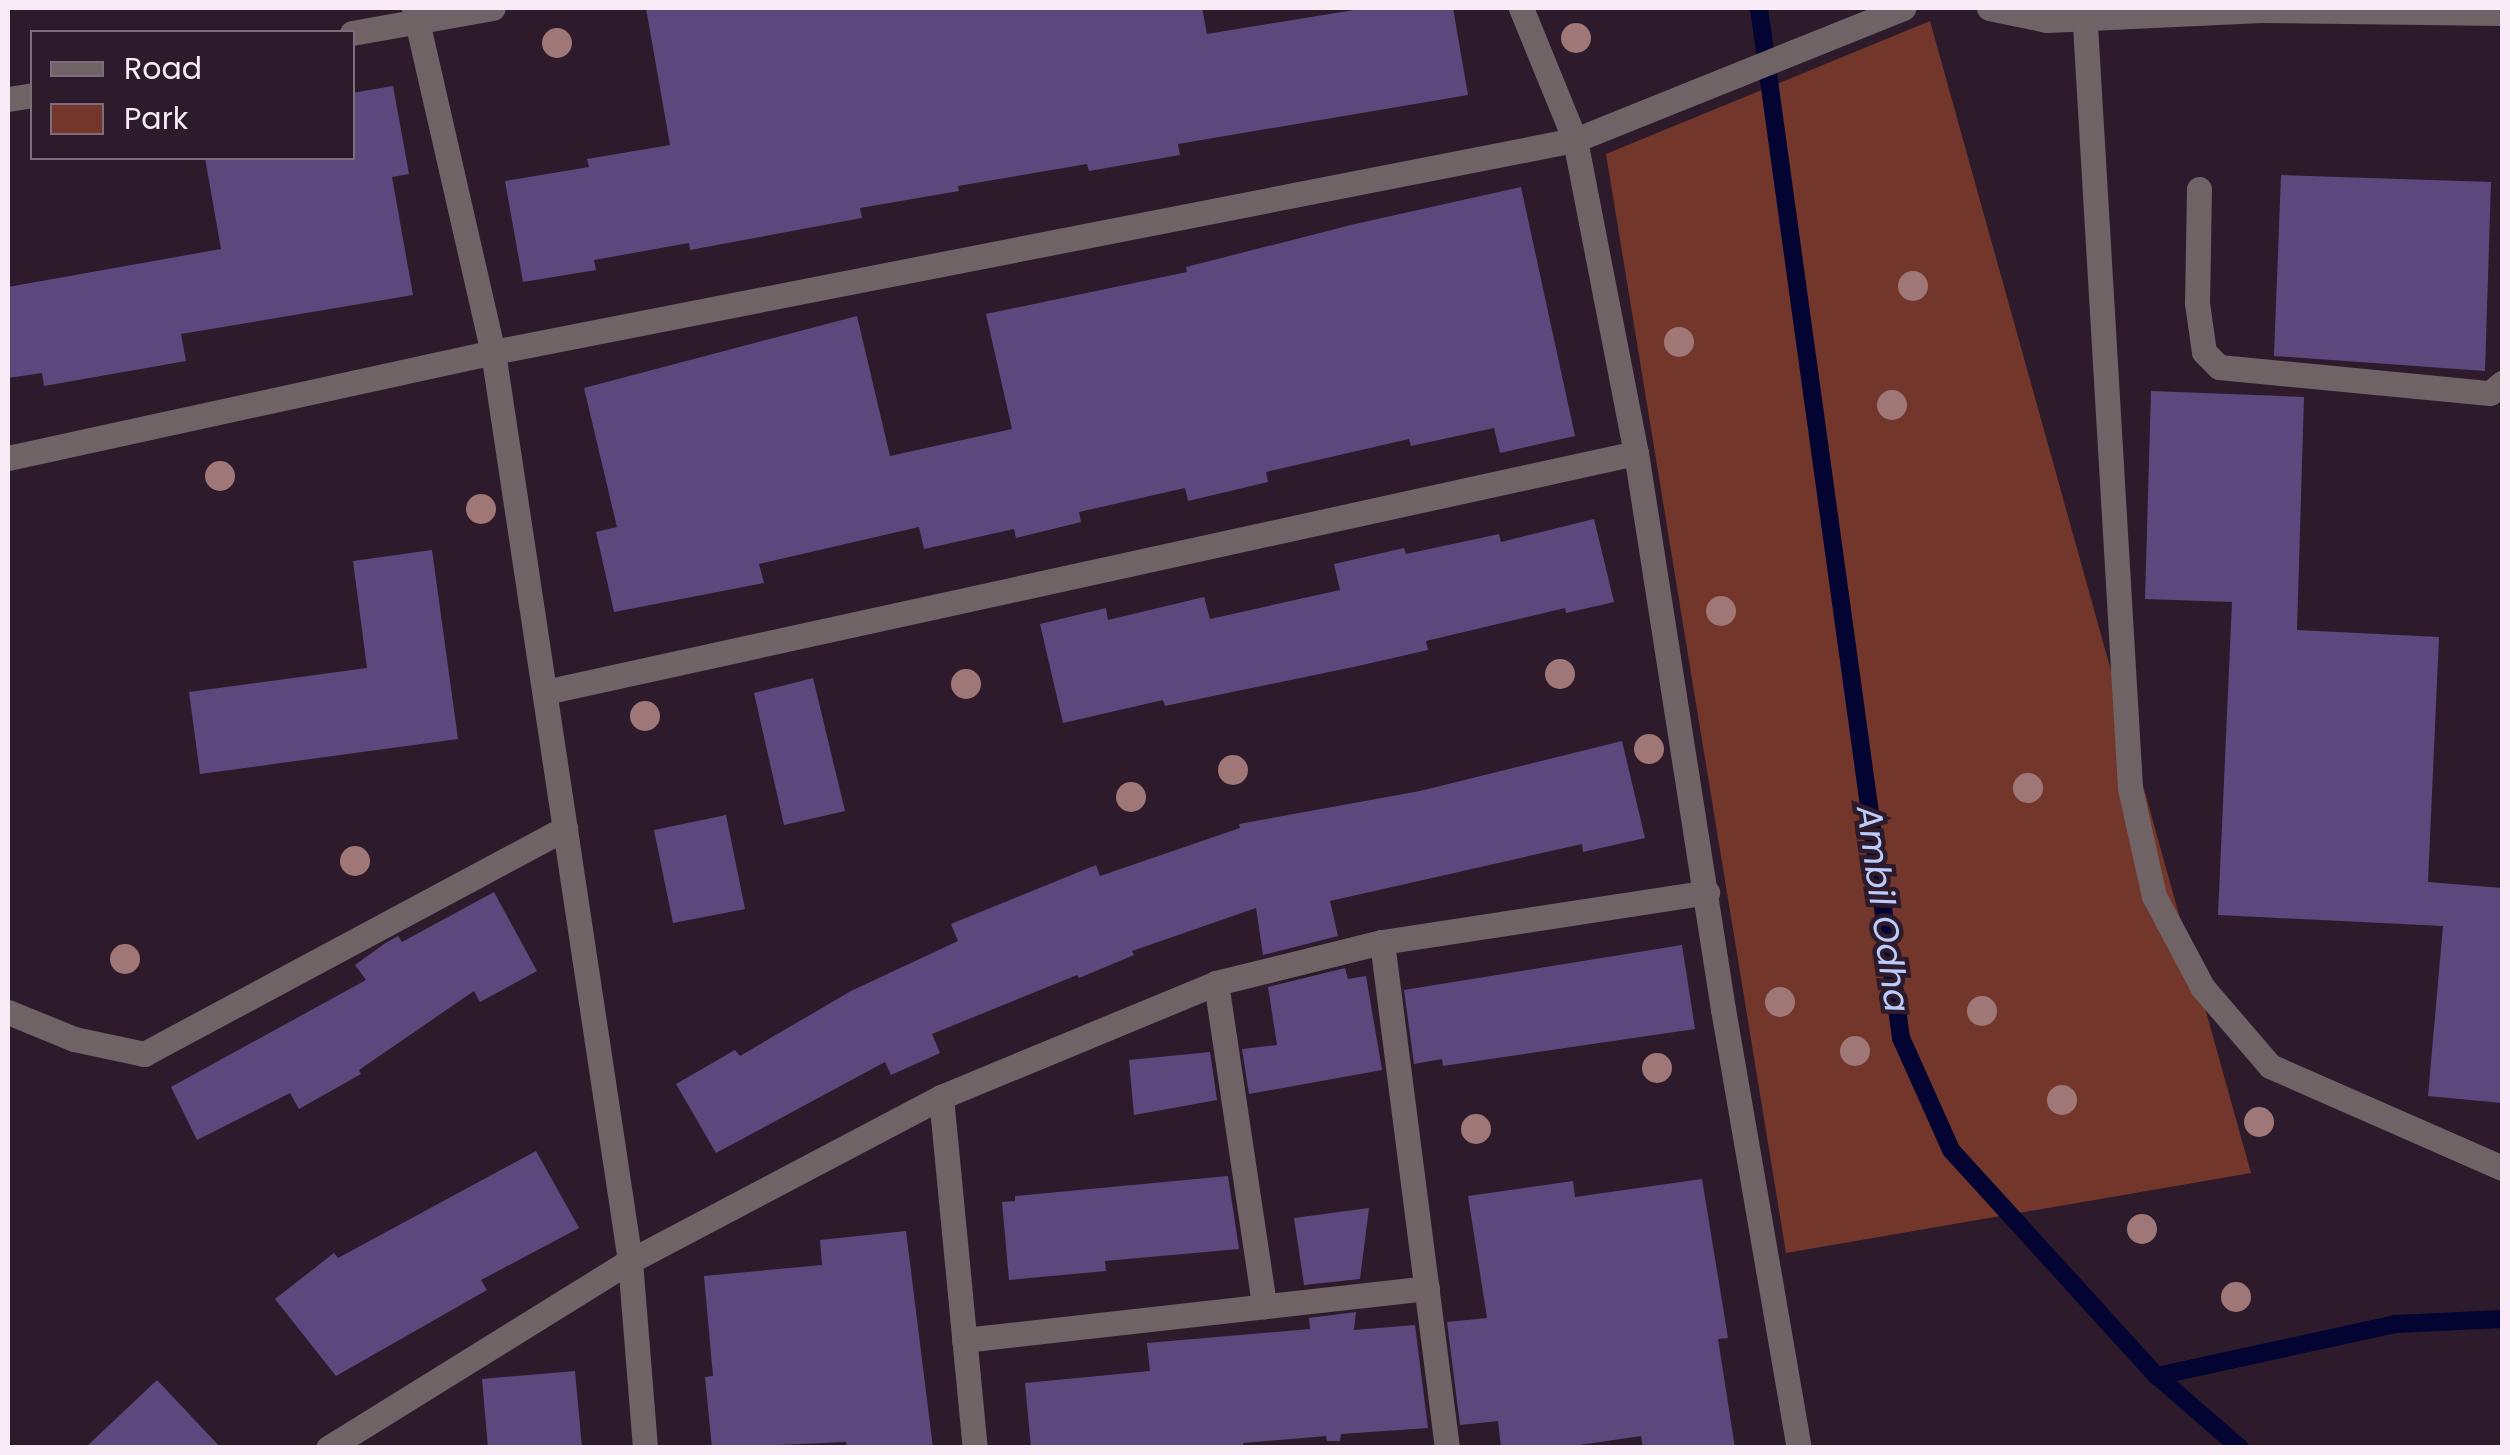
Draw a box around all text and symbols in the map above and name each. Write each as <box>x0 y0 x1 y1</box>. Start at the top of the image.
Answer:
legend <box>30 30 355 160</box>
text: Road <box>124 47 202 90</box>
text: Park <box>124 97 188 140</box>
water label: Ambil Odha <box>1848 803 1918 1015</box>

